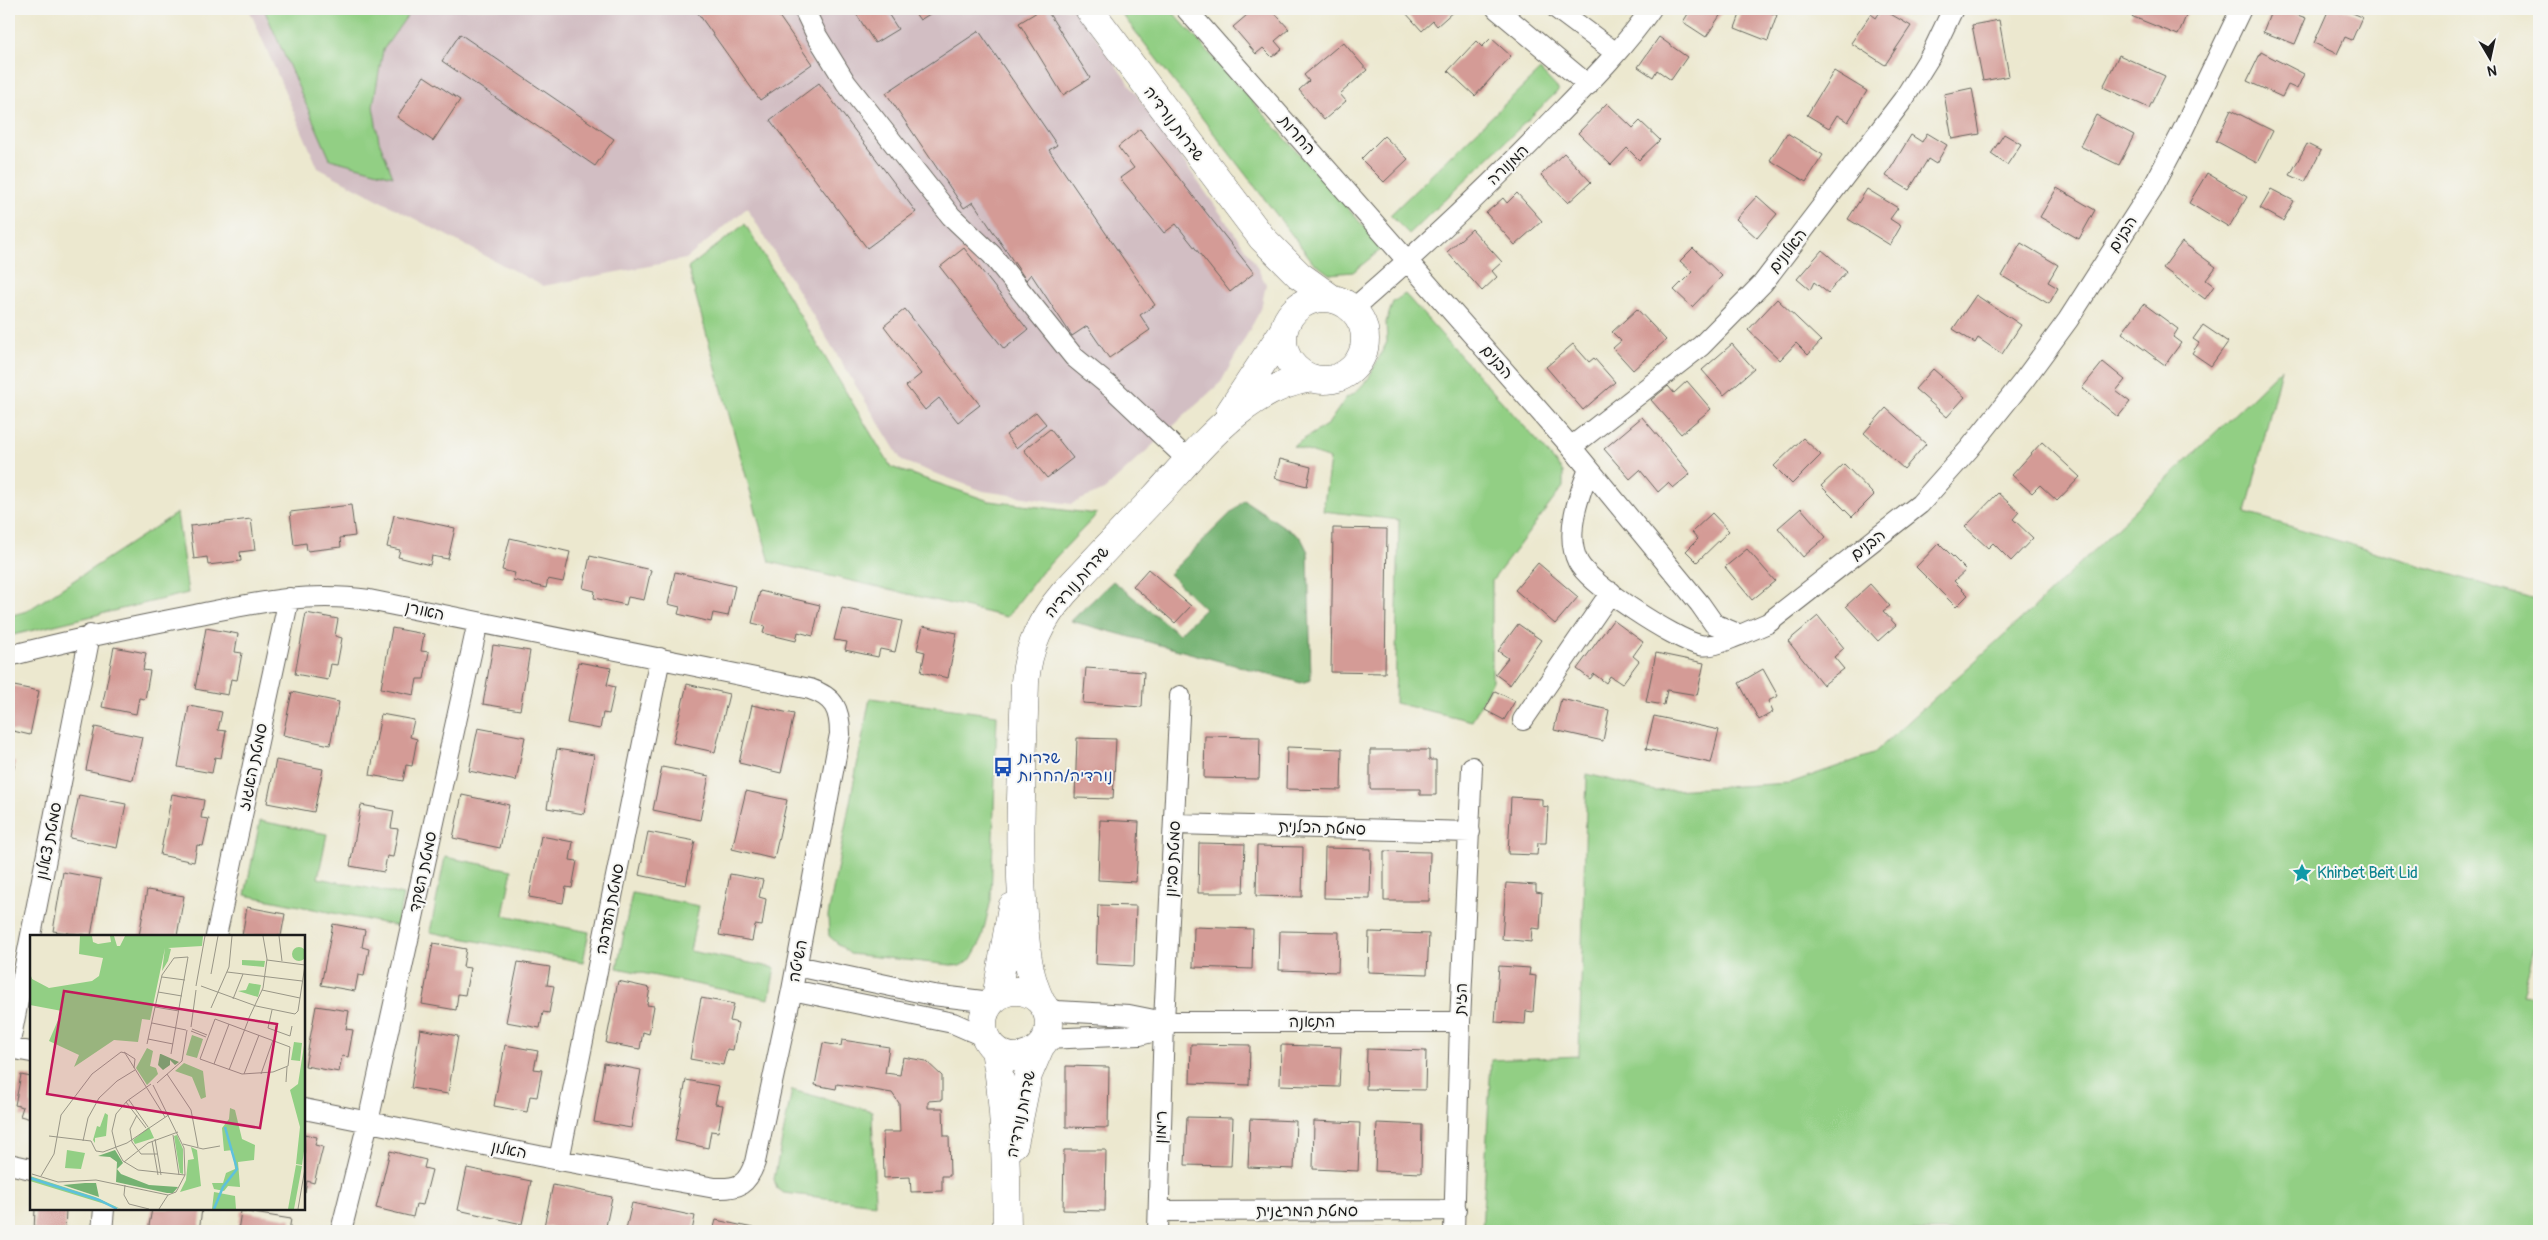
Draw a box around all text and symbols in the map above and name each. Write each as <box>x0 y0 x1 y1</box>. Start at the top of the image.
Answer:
north arrow <box>2466 32 2516 82</box>
text: N <box>2486 61 2498 79</box>
street label: שדרות נורדיה <box>1139 83 1209 166</box>
street label: החרות <box>1274 110 1320 159</box>
street label: המנורה <box>1483 140 1533 190</box>
street label: הבנים <box>2104 212 2142 256</box>
street label: האלונים <box>1764 225 1812 277</box>
street label: הבנים <box>1477 341 1517 383</box>
street label: הבנים <box>1846 525 1890 565</box>
street label: שדרות נורדיה <box>1040 542 1114 622</box>
street label: האורן <box>404 597 446 625</box>
street label: סמטת האגוז <box>234 721 272 813</box>
place label: שדרות נורדיה/החרות <box>1017 748 1113 786</box>
bus stop icon: שדרות נורדיה/החרות <box>992 756 1014 778</box>
street label: סמטת צאלון <box>32 800 66 882</box>
street label: סמטת הכלנית <box>1278 816 1366 840</box>
street label: סמטת סביון <box>1161 820 1185 898</box>
street label: סמטת השקד <box>405 829 441 915</box>
street label: סמטת הערבה <box>591 862 629 956</box>
place icon: Khirbet Beit Lid <box>2291 862 2313 884</box>
place label: Khirbet Beit Lid <box>2317 863 2418 883</box>
inset map <box>30 935 305 1210</box>
street label: השיטה <box>784 938 812 984</box>
street label: הזית <box>1450 982 1472 1017</box>
street label: התאנה <box>1289 1012 1335 1032</box>
street label: שדרות נורדיה <box>1002 1068 1040 1159</box>
street label: רימון <box>1150 1110 1172 1144</box>
street label: האלון <box>490 1137 528 1163</box>
street label: סמטת המרגנית <box>1256 1201 1358 1221</box>

